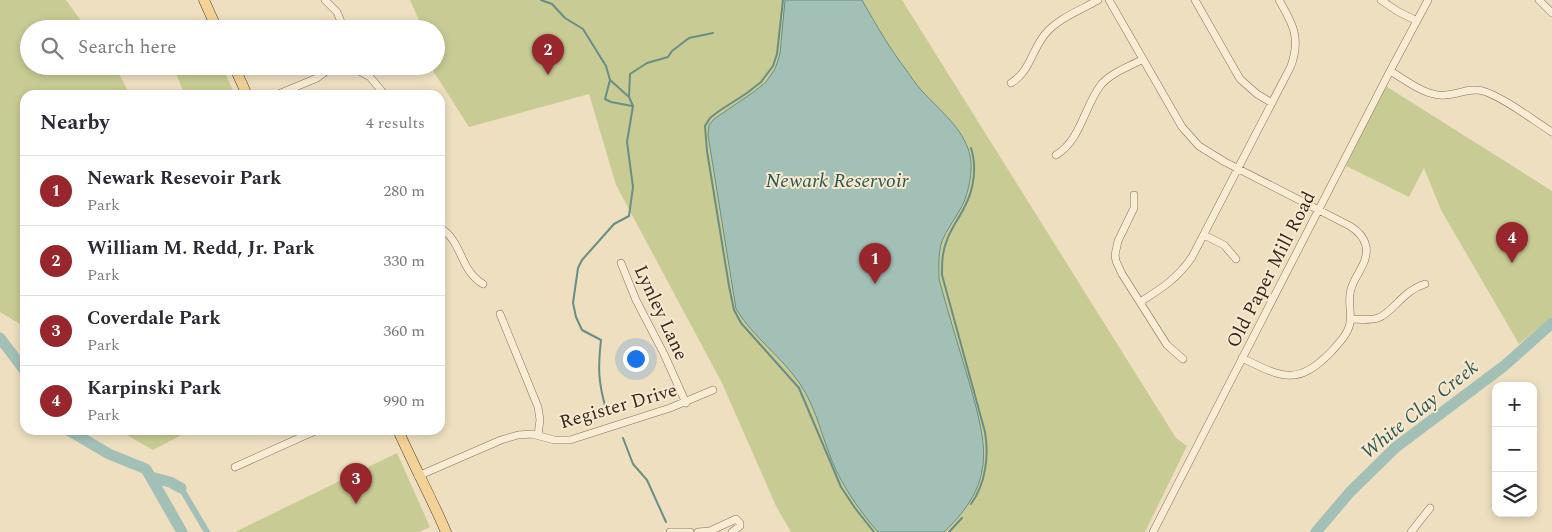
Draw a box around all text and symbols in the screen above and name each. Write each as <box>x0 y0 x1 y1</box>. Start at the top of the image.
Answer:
search box <box>20 20 445 75</box>
text: Search here <box>78 33 177 62</box>
icon: search <box>38 34 66 62</box>
pin: 2 <box>532 34 564 75</box>
text: Nearby <box>40 107 110 139</box>
text: 4 results <box>366 111 425 135</box>
text: Newark Resevoir Park <box>87 164 281 193</box>
water label: Newark Reservoir <box>765 166 910 196</box>
text: 1 <box>52 179 60 203</box>
text: 280 m <box>383 179 425 203</box>
street label: Old Paper Mill Road <box>1219 186 1323 353</box>
text: Park <box>87 193 120 217</box>
pin: 4 <box>1496 222 1528 263</box>
text: William M. Redd, Jr. Park <box>87 234 315 263</box>
pin: 1 <box>859 243 891 284</box>
text: 2 <box>52 249 60 273</box>
text: 330 m <box>383 249 425 273</box>
street label: Lynley Lane <box>626 260 695 365</box>
text: Park <box>87 263 120 287</box>
text: Coverdale Park <box>87 304 221 333</box>
text: 3 <box>52 319 60 343</box>
text: 360 m <box>383 319 425 343</box>
text: Park <box>87 333 120 357</box>
your location <box>623 346 649 372</box>
water label: White Clay Creek <box>1354 352 1485 467</box>
text: Karpinski Park <box>87 374 221 403</box>
street label: Register Drive <box>556 376 680 437</box>
map controls <box>1492 382 1537 517</box>
button: + <box>1492 382 1537 427</box>
text: 4 <box>52 389 60 413</box>
text: 990 m <box>383 389 425 413</box>
text: Park <box>87 403 120 427</box>
button: − <box>1492 427 1537 472</box>
pin: 3 <box>340 463 372 504</box>
button: layers <box>1492 472 1537 517</box>

